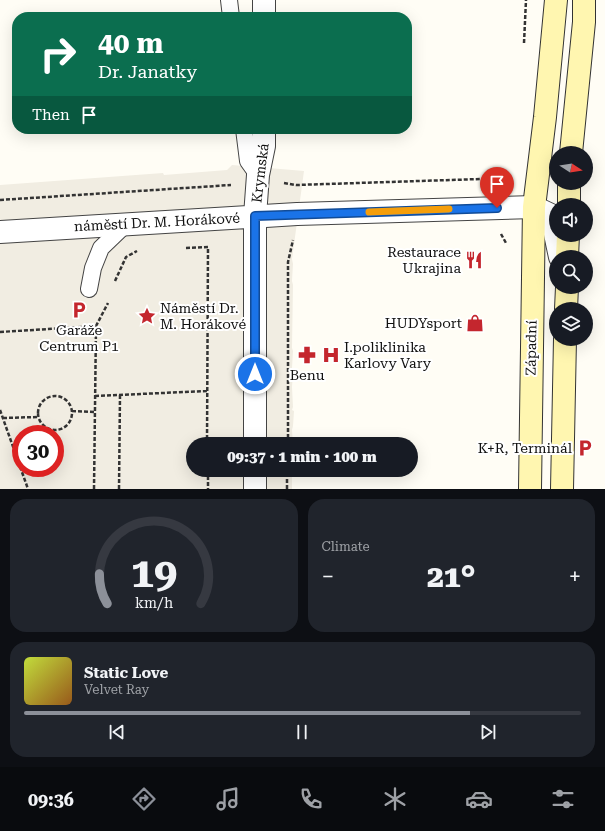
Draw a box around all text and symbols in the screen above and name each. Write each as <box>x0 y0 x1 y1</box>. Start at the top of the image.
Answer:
text: 40 m <box>98 27 163 60</box>
icon: right <box>32 28 84 80</box>
text: Dr. Janatky <box>98 61 197 82</box>
icon: arrive <box>78 104 100 126</box>
text: Then <box>32 106 70 124</box>
street label: Krymská <box>248 142 272 204</box>
north arrow <box>549 146 593 190</box>
map controls <box>549 146 593 346</box>
pin <box>480 167 514 208</box>
icon: arrive <box>486 173 508 195</box>
button: sound <box>549 198 593 242</box>
street label: náměstí Dr. M. Horákové <box>74 210 241 234</box>
place label: Restaurace Ukrajina <box>387 244 461 276</box>
restaurant icon: Restaurace Ukrajina <box>464 250 484 270</box>
button: search <box>549 250 593 294</box>
parking icon: Garáže Centrum P1 <box>69 300 89 320</box>
place label: Náměstí Dr. M. Horákové <box>160 300 246 332</box>
button: layers <box>549 302 593 346</box>
place icon: Náměstí Dr. M. Horákové <box>137 306 157 326</box>
shop icon: HUDYsport <box>465 313 485 333</box>
place label: HUDYsport <box>385 315 462 331</box>
street label: Západní <box>523 320 539 376</box>
place label: Garáže Centrum P1 <box>39 322 119 354</box>
place label: I.poliklinika Karlovy Vary <box>344 339 432 371</box>
pharmacy icon: Benu <box>297 345 317 365</box>
hospital icon: I.poliklinika Karlovy Vary <box>321 345 341 365</box>
position arrow <box>234 353 276 395</box>
place label: Benu <box>290 367 325 383</box>
speed limit sign: 30 <box>12 425 64 477</box>
parking icon: K+R, Terminál <box>575 438 595 458</box>
place label: K+R, Terminál <box>478 440 573 456</box>
text: 09:37 · 1 min · 100 m <box>227 448 377 466</box>
text: Climate <box>322 539 370 554</box>
text: 19 <box>130 547 177 596</box>
text: 21° <box>427 559 476 594</box>
text: − <box>322 564 334 589</box>
text: + <box>569 564 581 589</box>
text: km/h <box>135 594 173 610</box>
text: Static Love <box>84 664 168 682</box>
text: Velvet Ray <box>84 682 149 697</box>
icon: previous <box>106 721 128 743</box>
icon: pause <box>291 721 313 743</box>
icon: next <box>477 721 499 743</box>
icon: directions <box>130 785 158 813</box>
icon: music <box>214 785 242 813</box>
icon: phone <box>297 785 325 813</box>
icon: climate <box>381 785 409 813</box>
icon: car <box>465 785 493 813</box>
icon: filters <box>549 785 577 813</box>
text: 09:36 <box>28 789 74 810</box>

